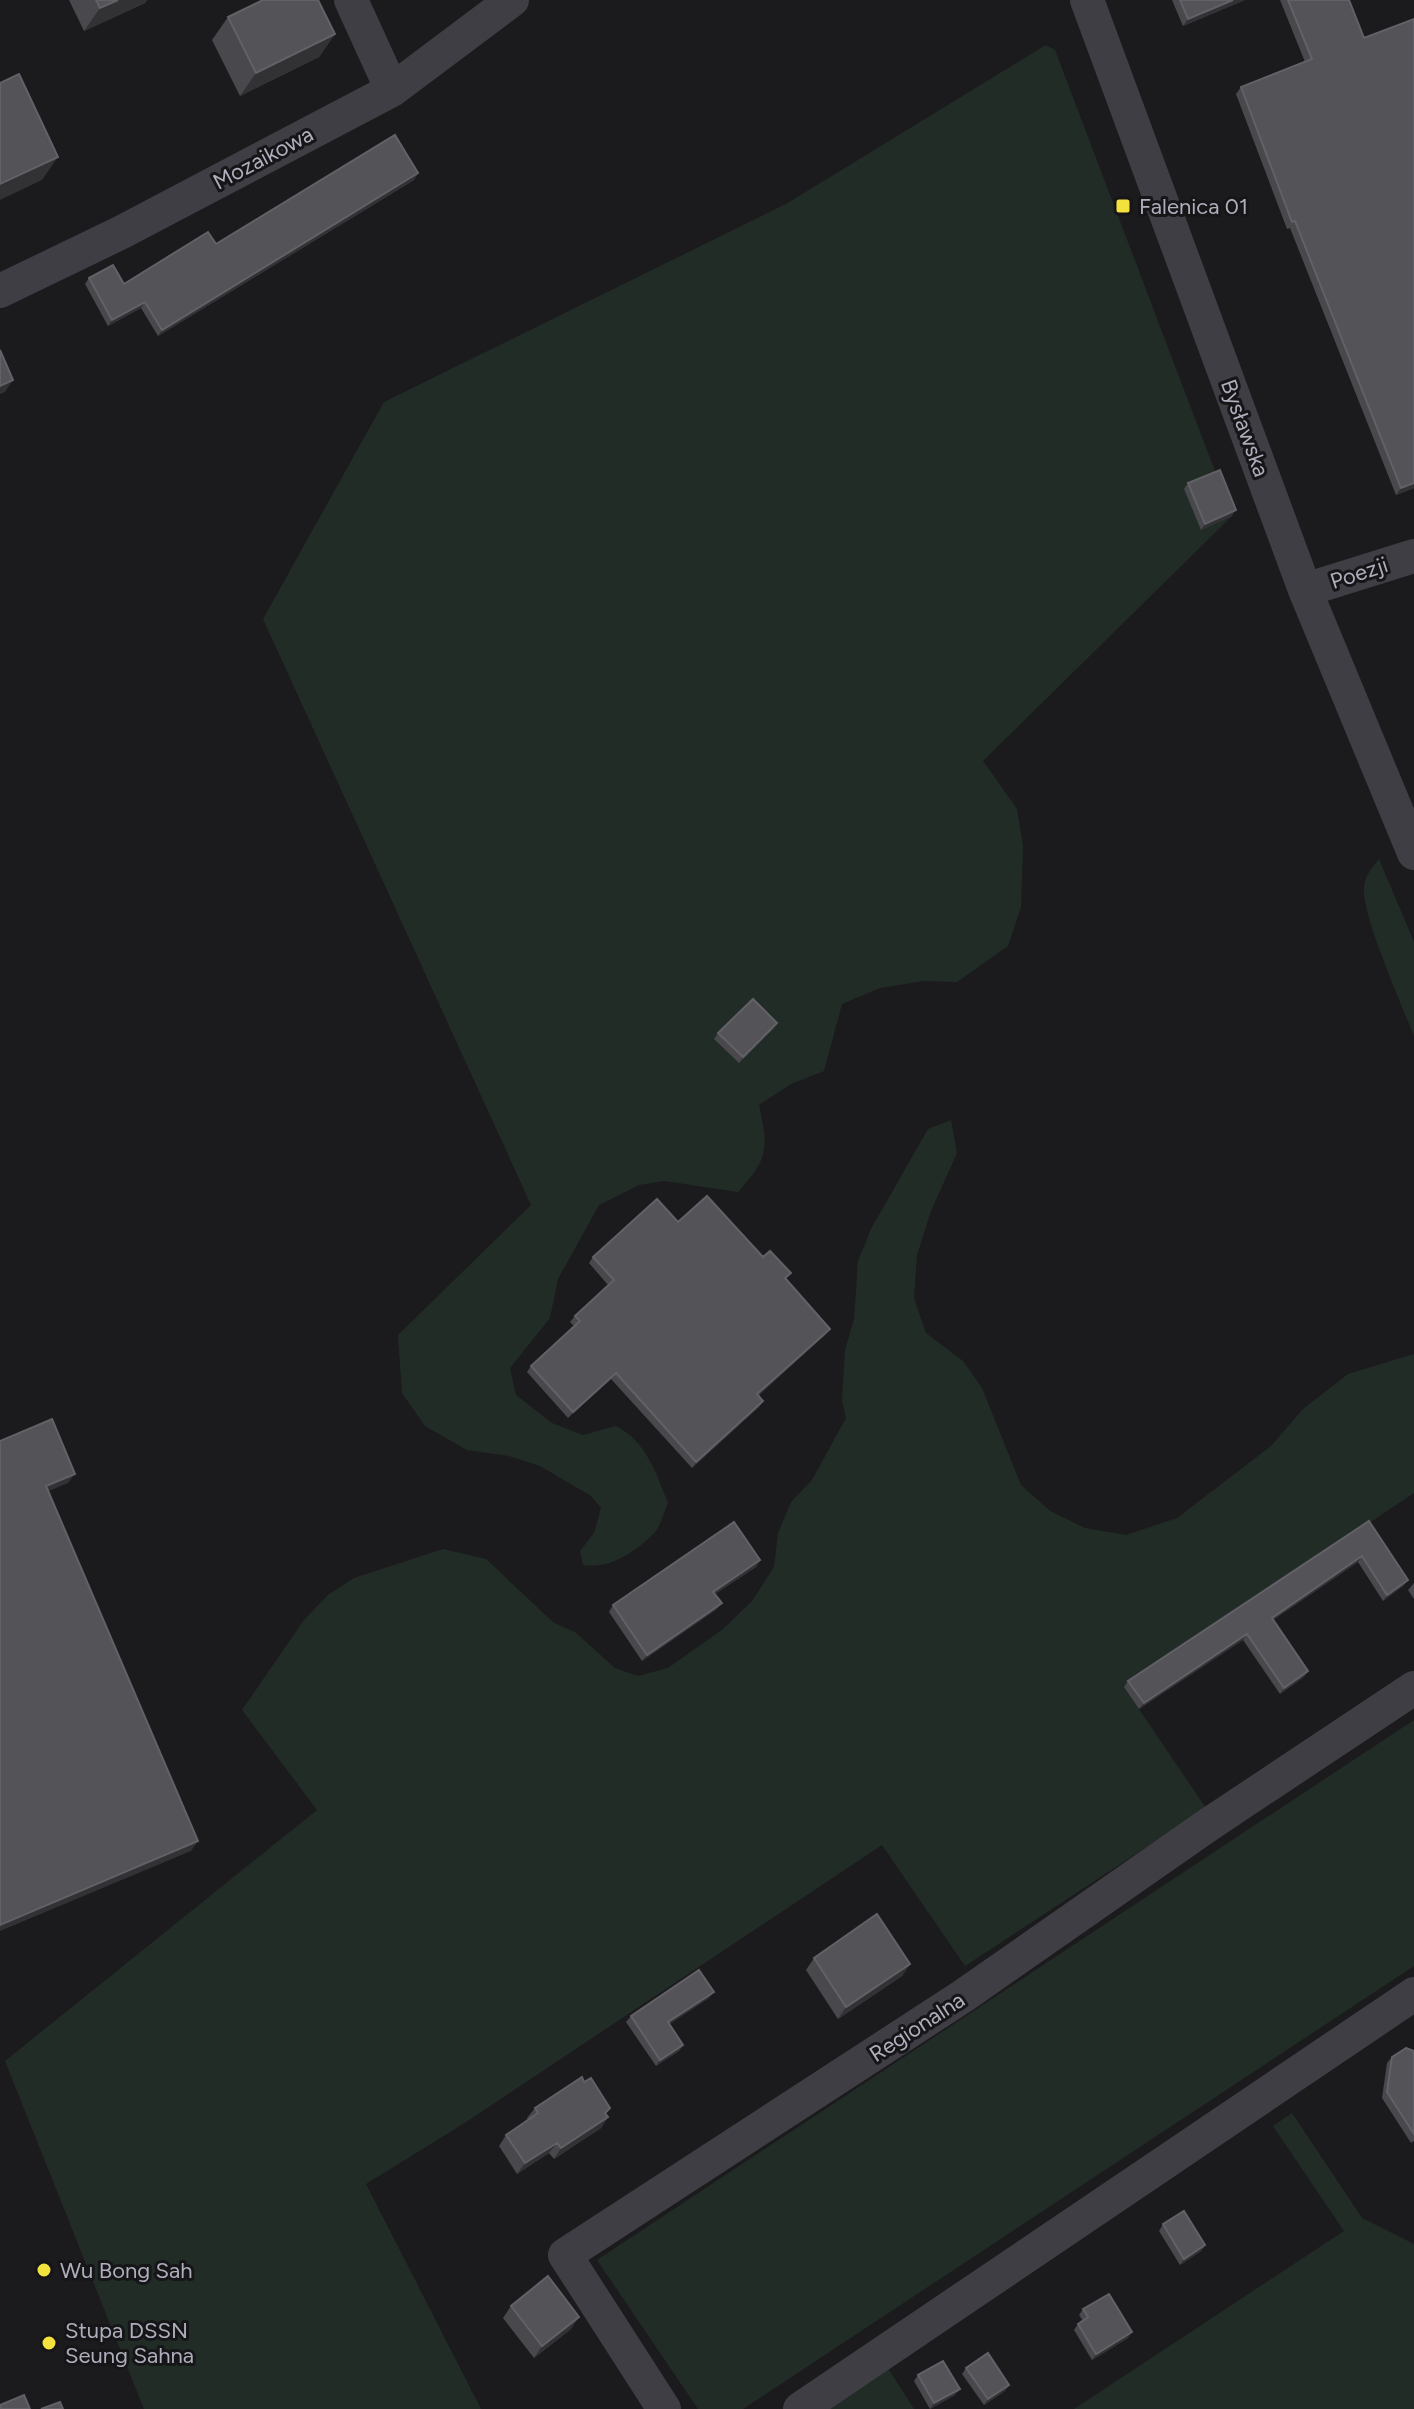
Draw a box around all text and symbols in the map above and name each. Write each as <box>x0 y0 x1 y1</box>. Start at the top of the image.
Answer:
street label: Mozaikowa <box>208 120 318 196</box>
place label: Falenica 01 <box>1139 193 1248 220</box>
marker: Falenica 01 <box>1114 197 1132 215</box>
street label: Bysławska <box>1215 376 1275 480</box>
street label: Poezji <box>1327 551 1391 595</box>
street label: Regionalna <box>864 1986 970 2068</box>
place label: Wu Bong Sah <box>60 2257 193 2284</box>
marker: Wu Bong Sah <box>35 2261 53 2279</box>
place label: Stupa DSSN Seung Sahna <box>65 2317 194 2369</box>
marker: Stupa DSSN Seung Sahna <box>40 2334 58 2352</box>

